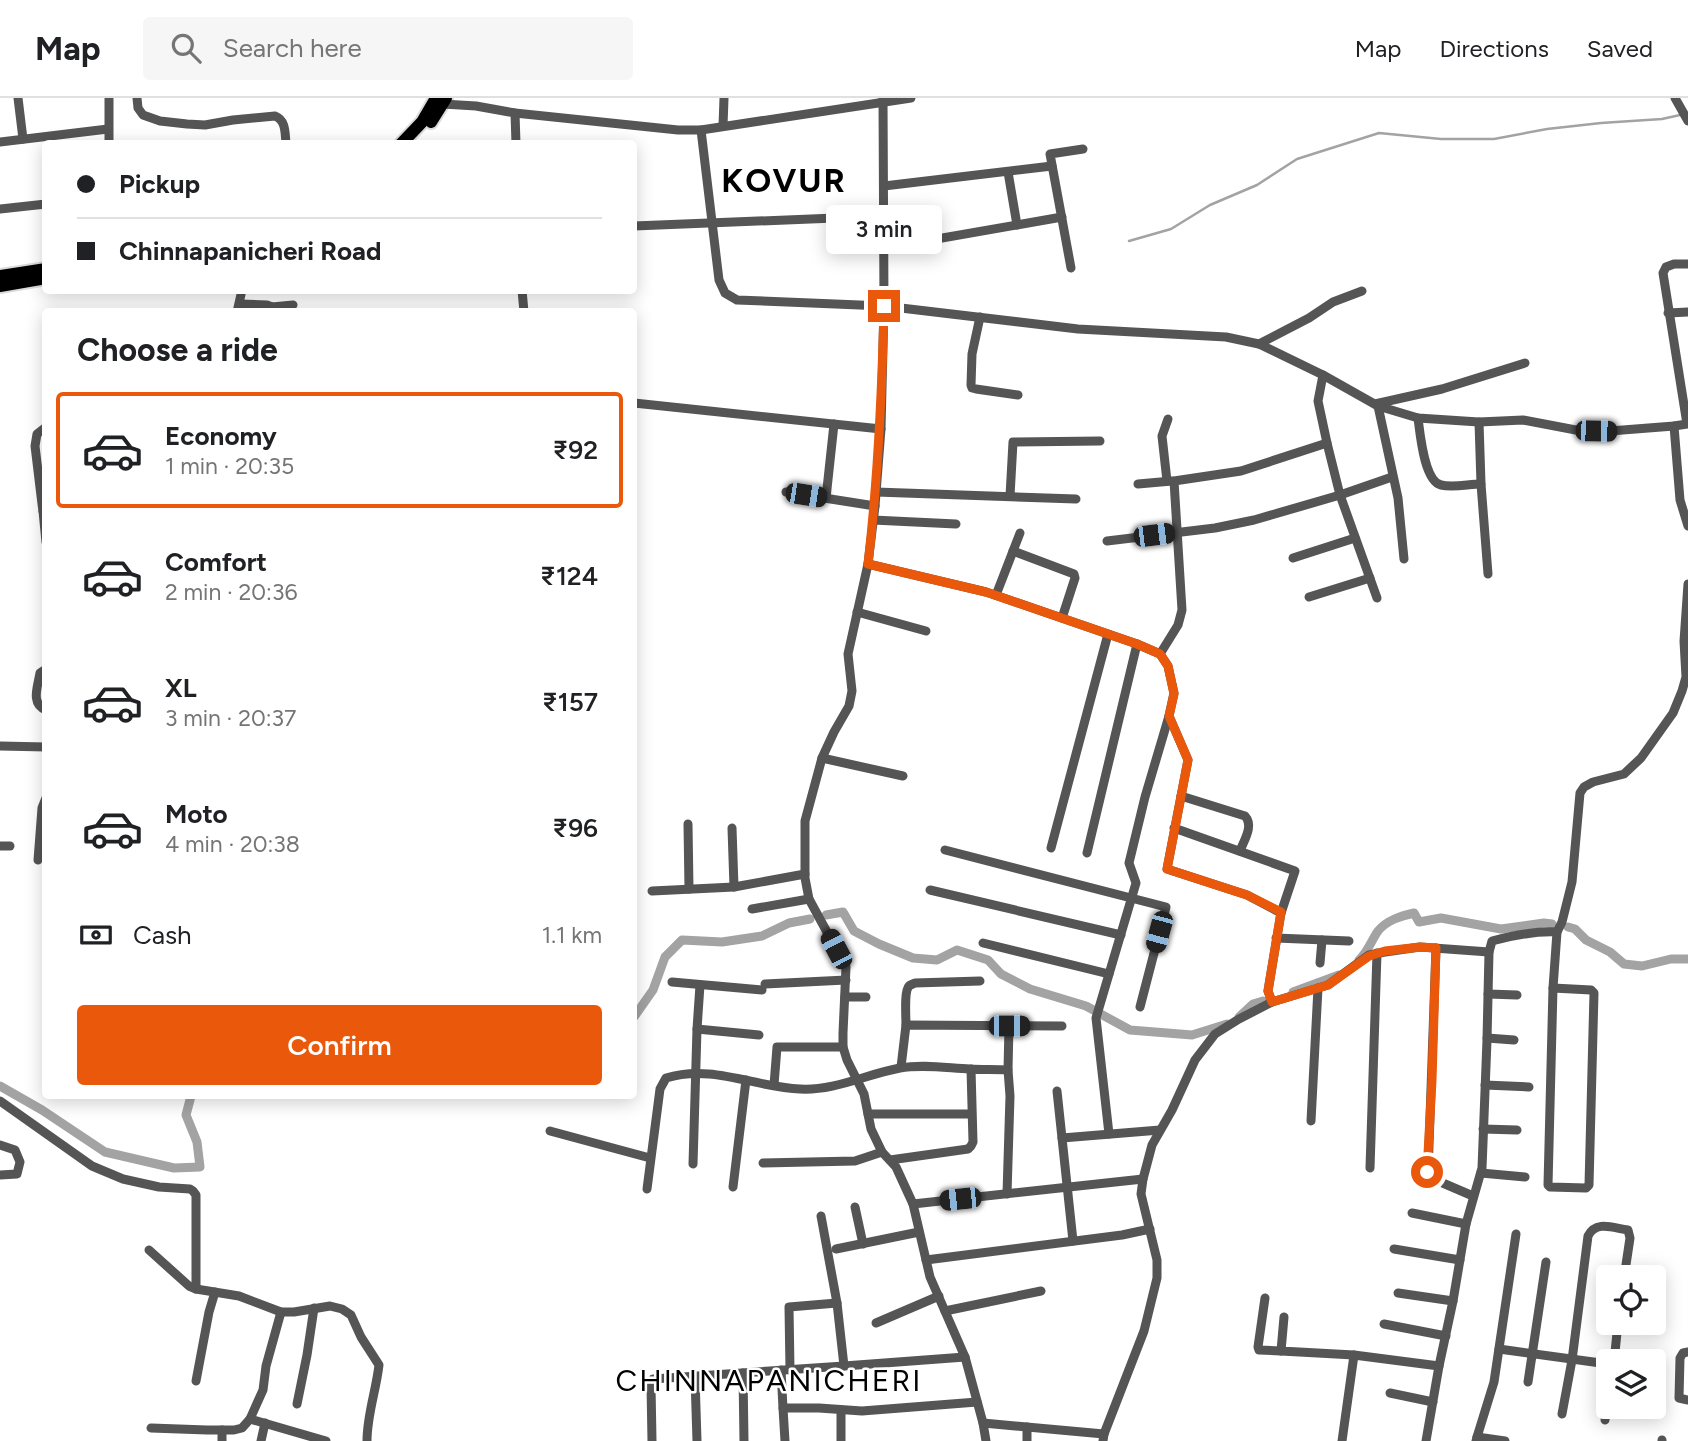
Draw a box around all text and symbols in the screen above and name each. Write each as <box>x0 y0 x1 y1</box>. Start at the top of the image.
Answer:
search box <box>143 17 633 80</box>
text: Map <box>35 29 101 68</box>
icon: search <box>167 29 205 67</box>
text: Search here <box>223 32 362 64</box>
text: Map <box>1355 34 1401 63</box>
text: Directions <box>1439 34 1549 63</box>
text: Saved <box>1587 34 1653 63</box>
district label: KOVUR <box>721 161 847 200</box>
text: Pickup <box>119 168 200 200</box>
callout: 3 min <box>826 204 942 254</box>
text: 3 min <box>856 215 912 243</box>
text: Chinnapanicheri Road <box>119 235 381 267</box>
route end <box>868 290 900 322</box>
text: Choose a ride <box>77 331 278 369</box>
icon: car <box>81 419 144 482</box>
text: Economy <box>165 420 277 452</box>
car <box>1575 420 1618 442</box>
text: ₹92 <box>552 434 598 466</box>
text: 1 min · 20:35 <box>165 452 294 480</box>
car <box>784 481 829 509</box>
car <box>1132 522 1177 548</box>
icon: car <box>81 545 144 608</box>
text: Comfort <box>165 546 267 578</box>
text: ₹124 <box>540 560 598 592</box>
text: 2 min · 20:36 <box>165 578 297 606</box>
icon: car <box>81 671 144 734</box>
text: XL <box>165 672 197 704</box>
text: ₹157 <box>542 686 598 718</box>
text: 3 min · 20:37 <box>165 704 296 732</box>
icon: car <box>81 797 144 860</box>
text: Moto <box>165 798 228 830</box>
text: ₹96 <box>552 812 598 844</box>
text: 4 min · 20:38 <box>165 830 300 858</box>
car <box>1144 909 1175 955</box>
icon: cash <box>77 916 115 954</box>
text: Cash <box>133 919 192 951</box>
text: 1.1 km <box>542 921 602 949</box>
car <box>817 926 856 972</box>
button: Confirm <box>77 1005 602 1085</box>
car <box>989 1016 1031 1037</box>
route start <box>1411 1156 1443 1188</box>
car <box>939 1186 982 1212</box>
map controls <box>1596 1265 1666 1419</box>
button: locate <box>1596 1265 1666 1335</box>
button: layers <box>1596 1349 1666 1419</box>
district label: CHINNAPANICHERI <box>616 1362 922 1399</box>

